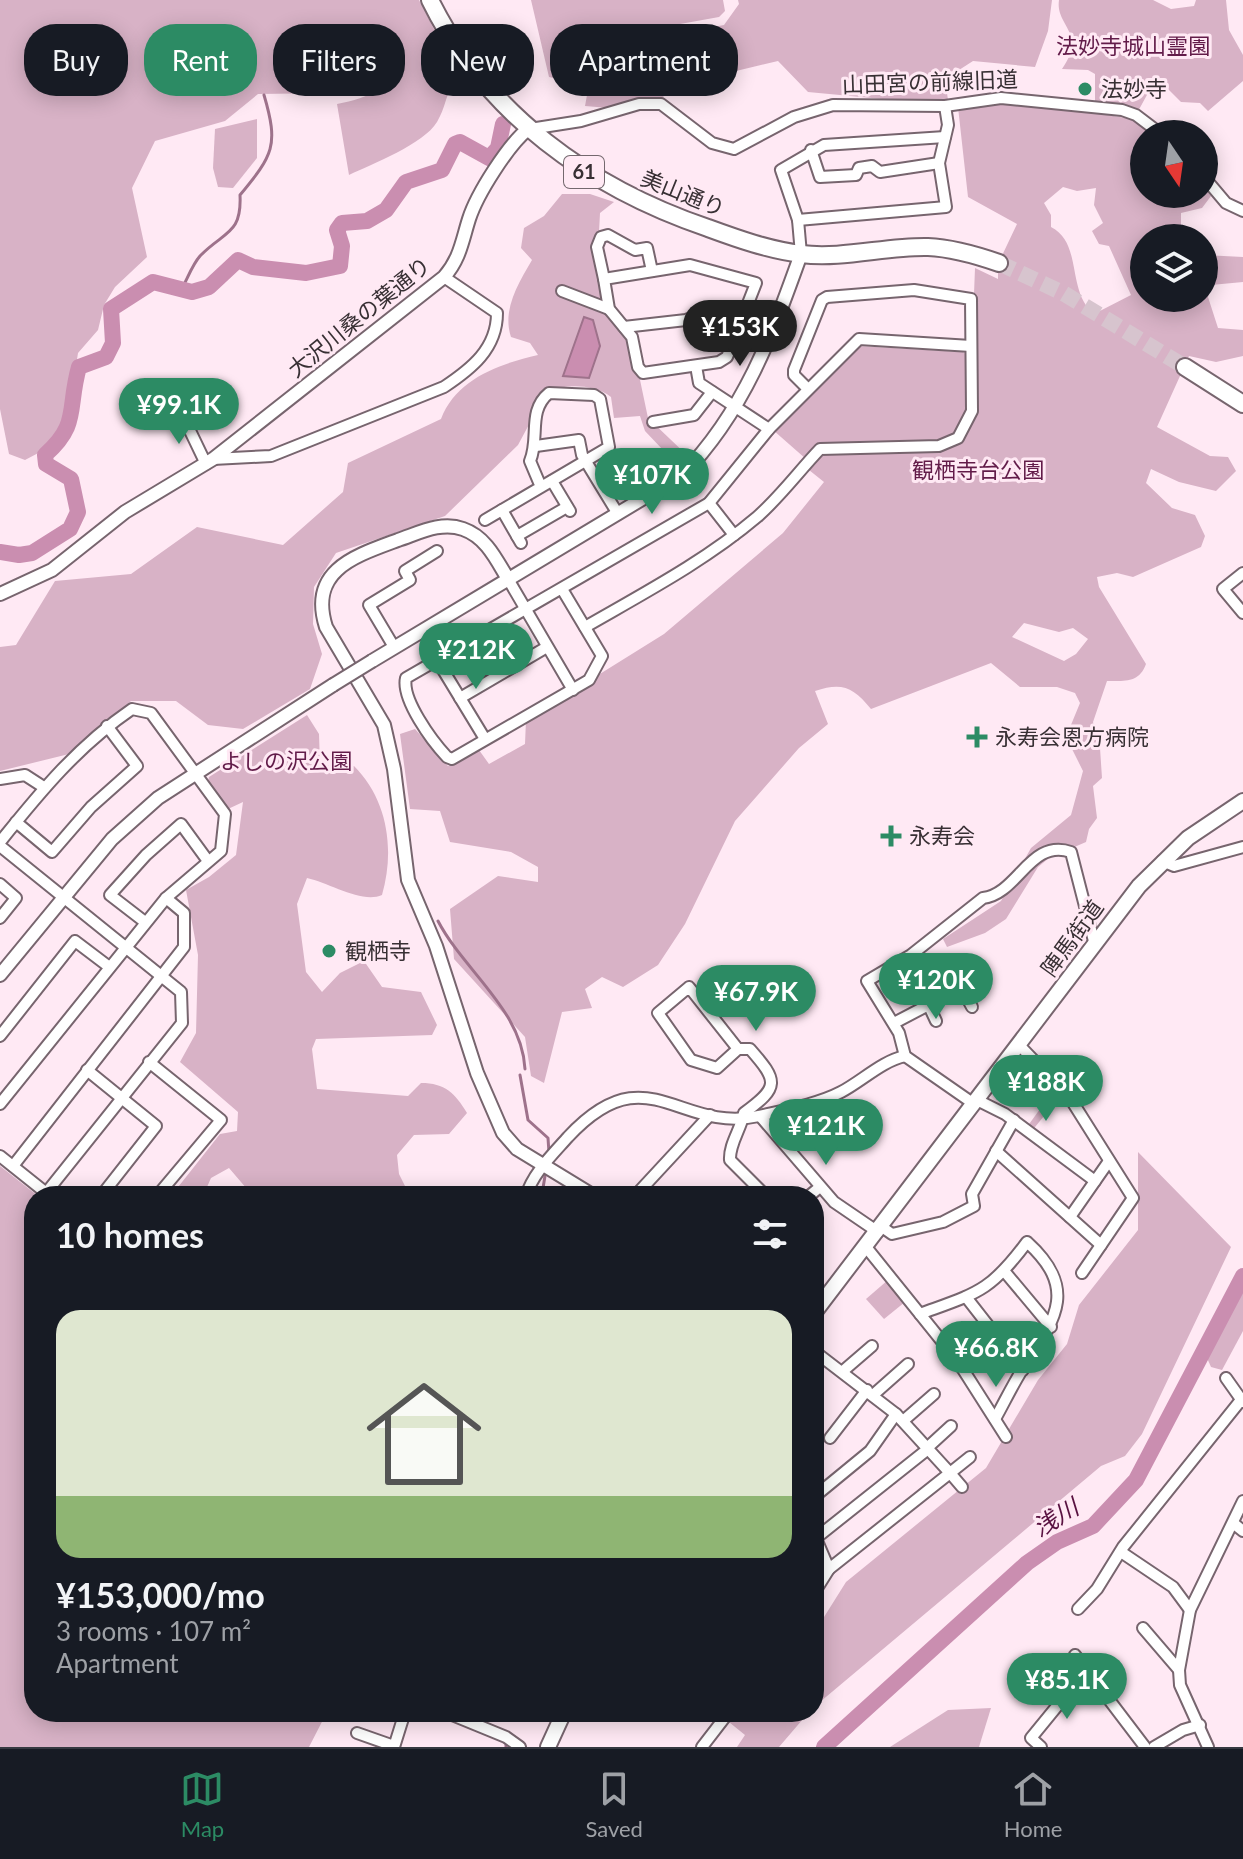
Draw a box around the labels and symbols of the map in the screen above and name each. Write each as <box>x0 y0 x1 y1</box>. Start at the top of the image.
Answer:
park label: 法妙寺城山霊園 <box>1056 32 1210 59</box>
street label: 山田宮の前線旧道 <box>842 65 1018 98</box>
place label: 法妙寺 <box>1101 75 1167 102</box>
marker: 法妙寺 <box>1076 80 1094 98</box>
north arrow <box>1130 120 1218 208</box>
road number: 61 <box>564 156 604 188</box>
street label: 美山通り <box>637 164 729 222</box>
street label: 大沢川桑の葉通り <box>282 251 436 382</box>
pin: ¥153K <box>684 300 796 368</box>
pin: ¥99.1K <box>114 378 244 446</box>
pin: ¥107K <box>596 448 708 516</box>
park label: 観栖寺台公園 <box>912 456 1044 483</box>
pin: ¥212K <box>420 623 532 691</box>
place label: 永寿会恩方病院 <box>995 723 1149 750</box>
marker: 永寿会恩方病院 <box>966 726 988 748</box>
park label: よしの沢公園 <box>220 747 352 774</box>
place label: 永寿会 <box>909 822 975 849</box>
marker: 永寿会 <box>880 825 902 847</box>
street label: 陣馬街道 <box>1035 894 1108 981</box>
place label: 観栖寺 <box>345 937 411 964</box>
marker: 観栖寺 <box>320 942 338 960</box>
pin: ¥120K <box>880 953 992 1021</box>
pin: ¥67.9K <box>691 965 821 1033</box>
pin: ¥188K <box>990 1055 1102 1123</box>
pin: ¥121K <box>770 1099 882 1167</box>
pin: ¥66.8K <box>931 1321 1061 1389</box>
water label: 浅川 <box>1027 1490 1086 1542</box>
pin: ¥85.1K <box>1002 1653 1132 1721</box>

